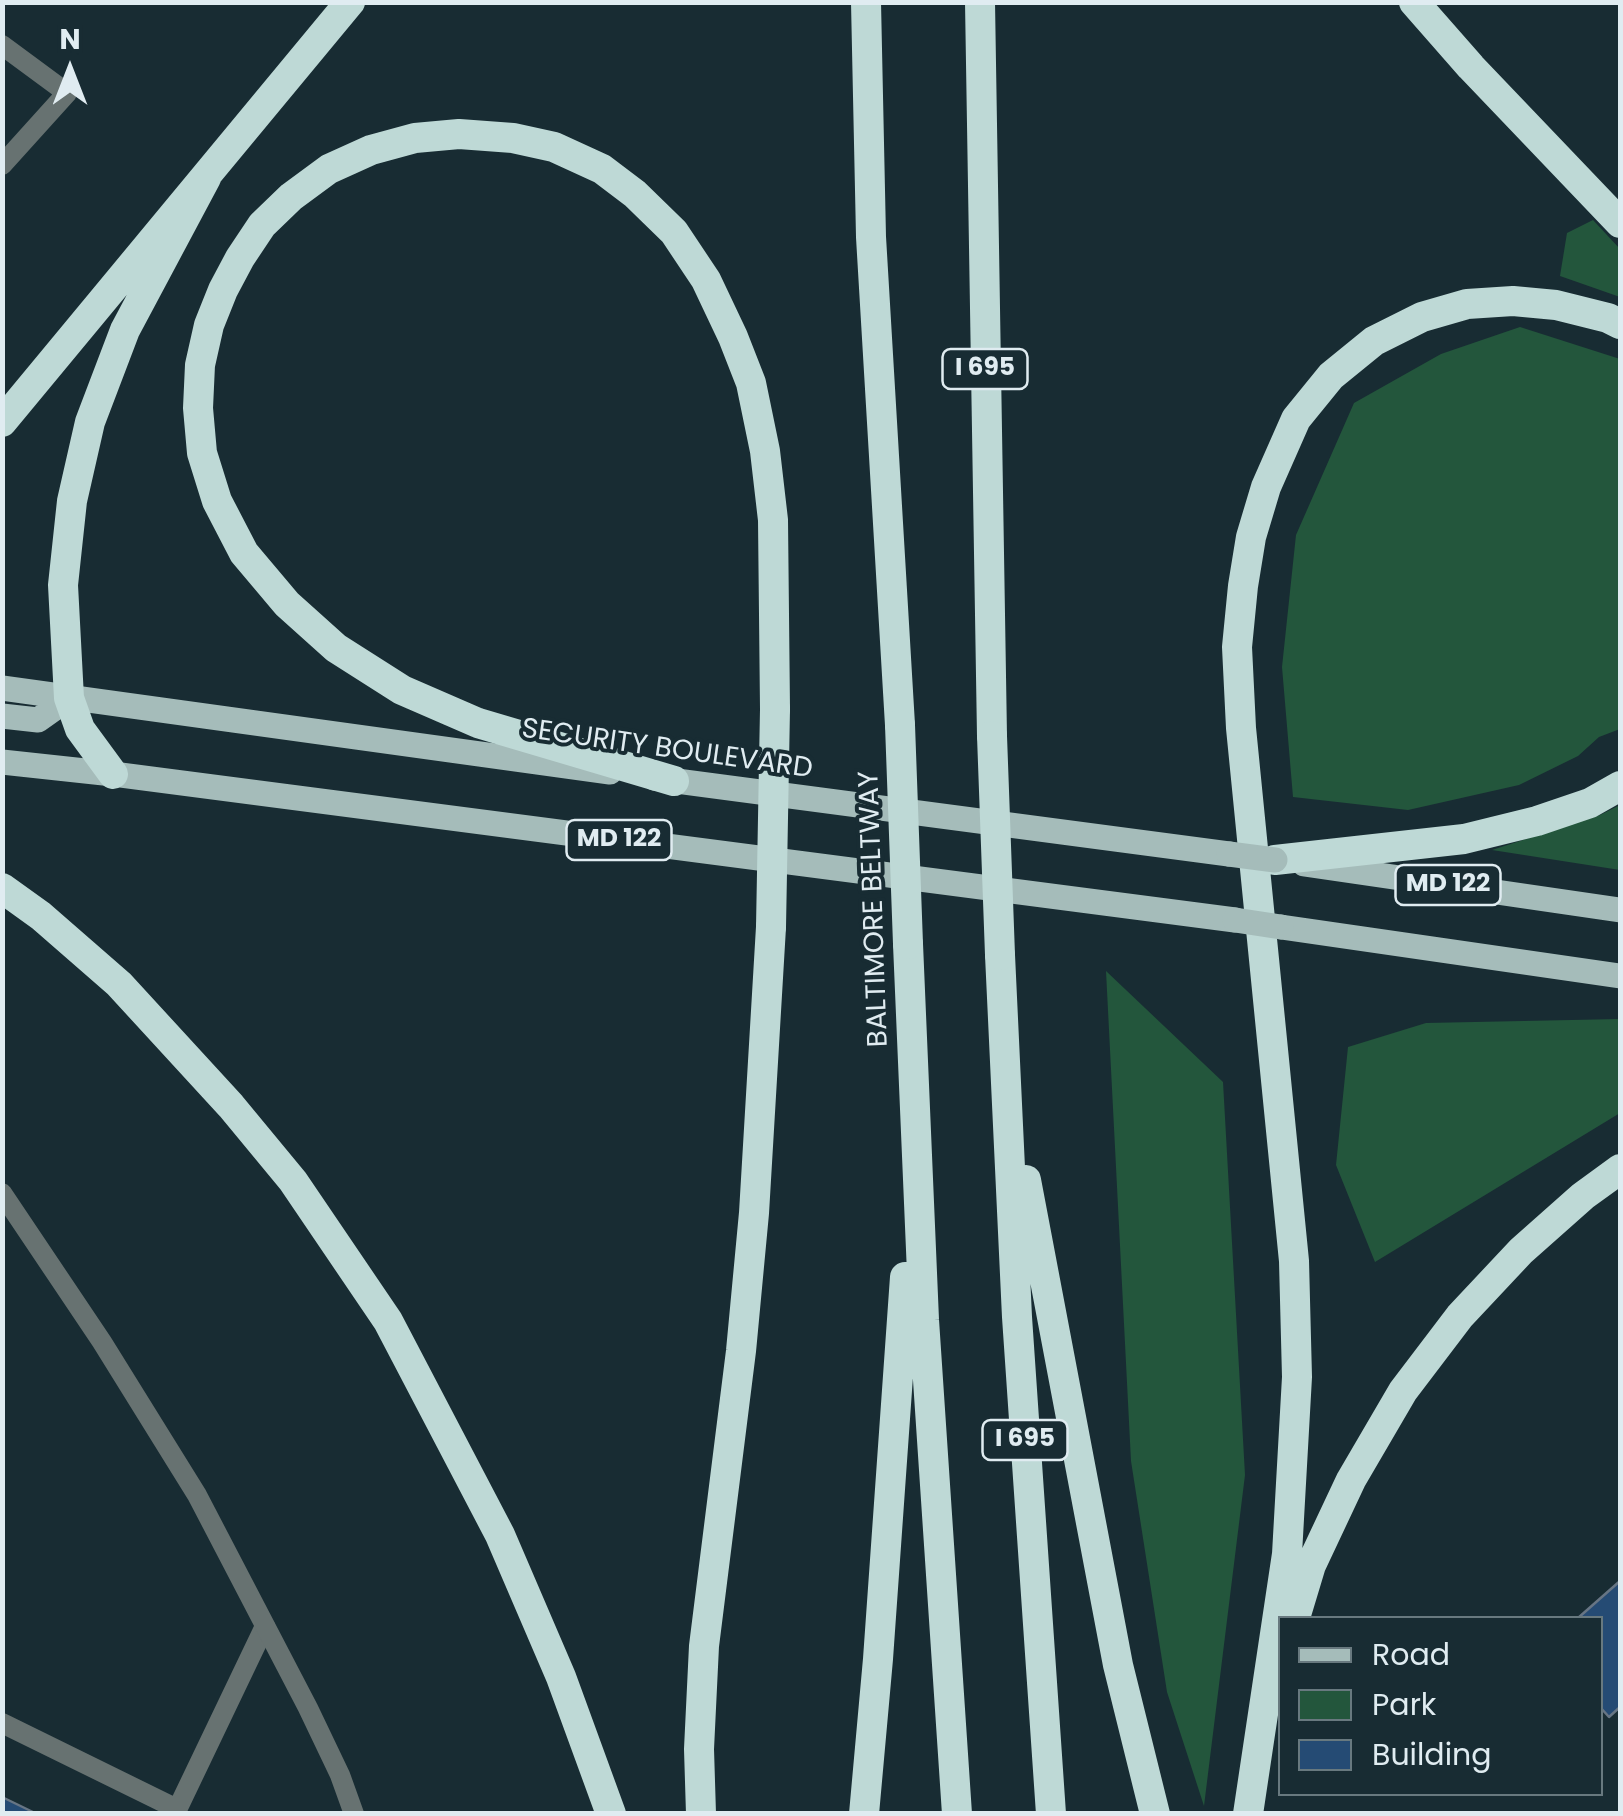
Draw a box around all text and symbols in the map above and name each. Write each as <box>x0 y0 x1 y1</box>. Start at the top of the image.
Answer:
north arrow <box>20 20 120 120</box>
text: N <box>59 20 81 59</box>
road number: I 695 <box>942 349 1028 389</box>
street label: SECURITY BOULEVARD <box>519 713 815 787</box>
street label: BALTIMORE BELTWAY <box>853 770 897 1048</box>
road number: MD 122 <box>566 820 672 860</box>
road number: MD 122 <box>1396 865 1500 905</box>
road number: I 695 <box>982 1420 1068 1460</box>
legend <box>1278 1616 1603 1796</box>
text: Road <box>1372 1633 1450 1676</box>
text: Park <box>1372 1683 1436 1726</box>
text: Building <box>1372 1733 1492 1776</box>

